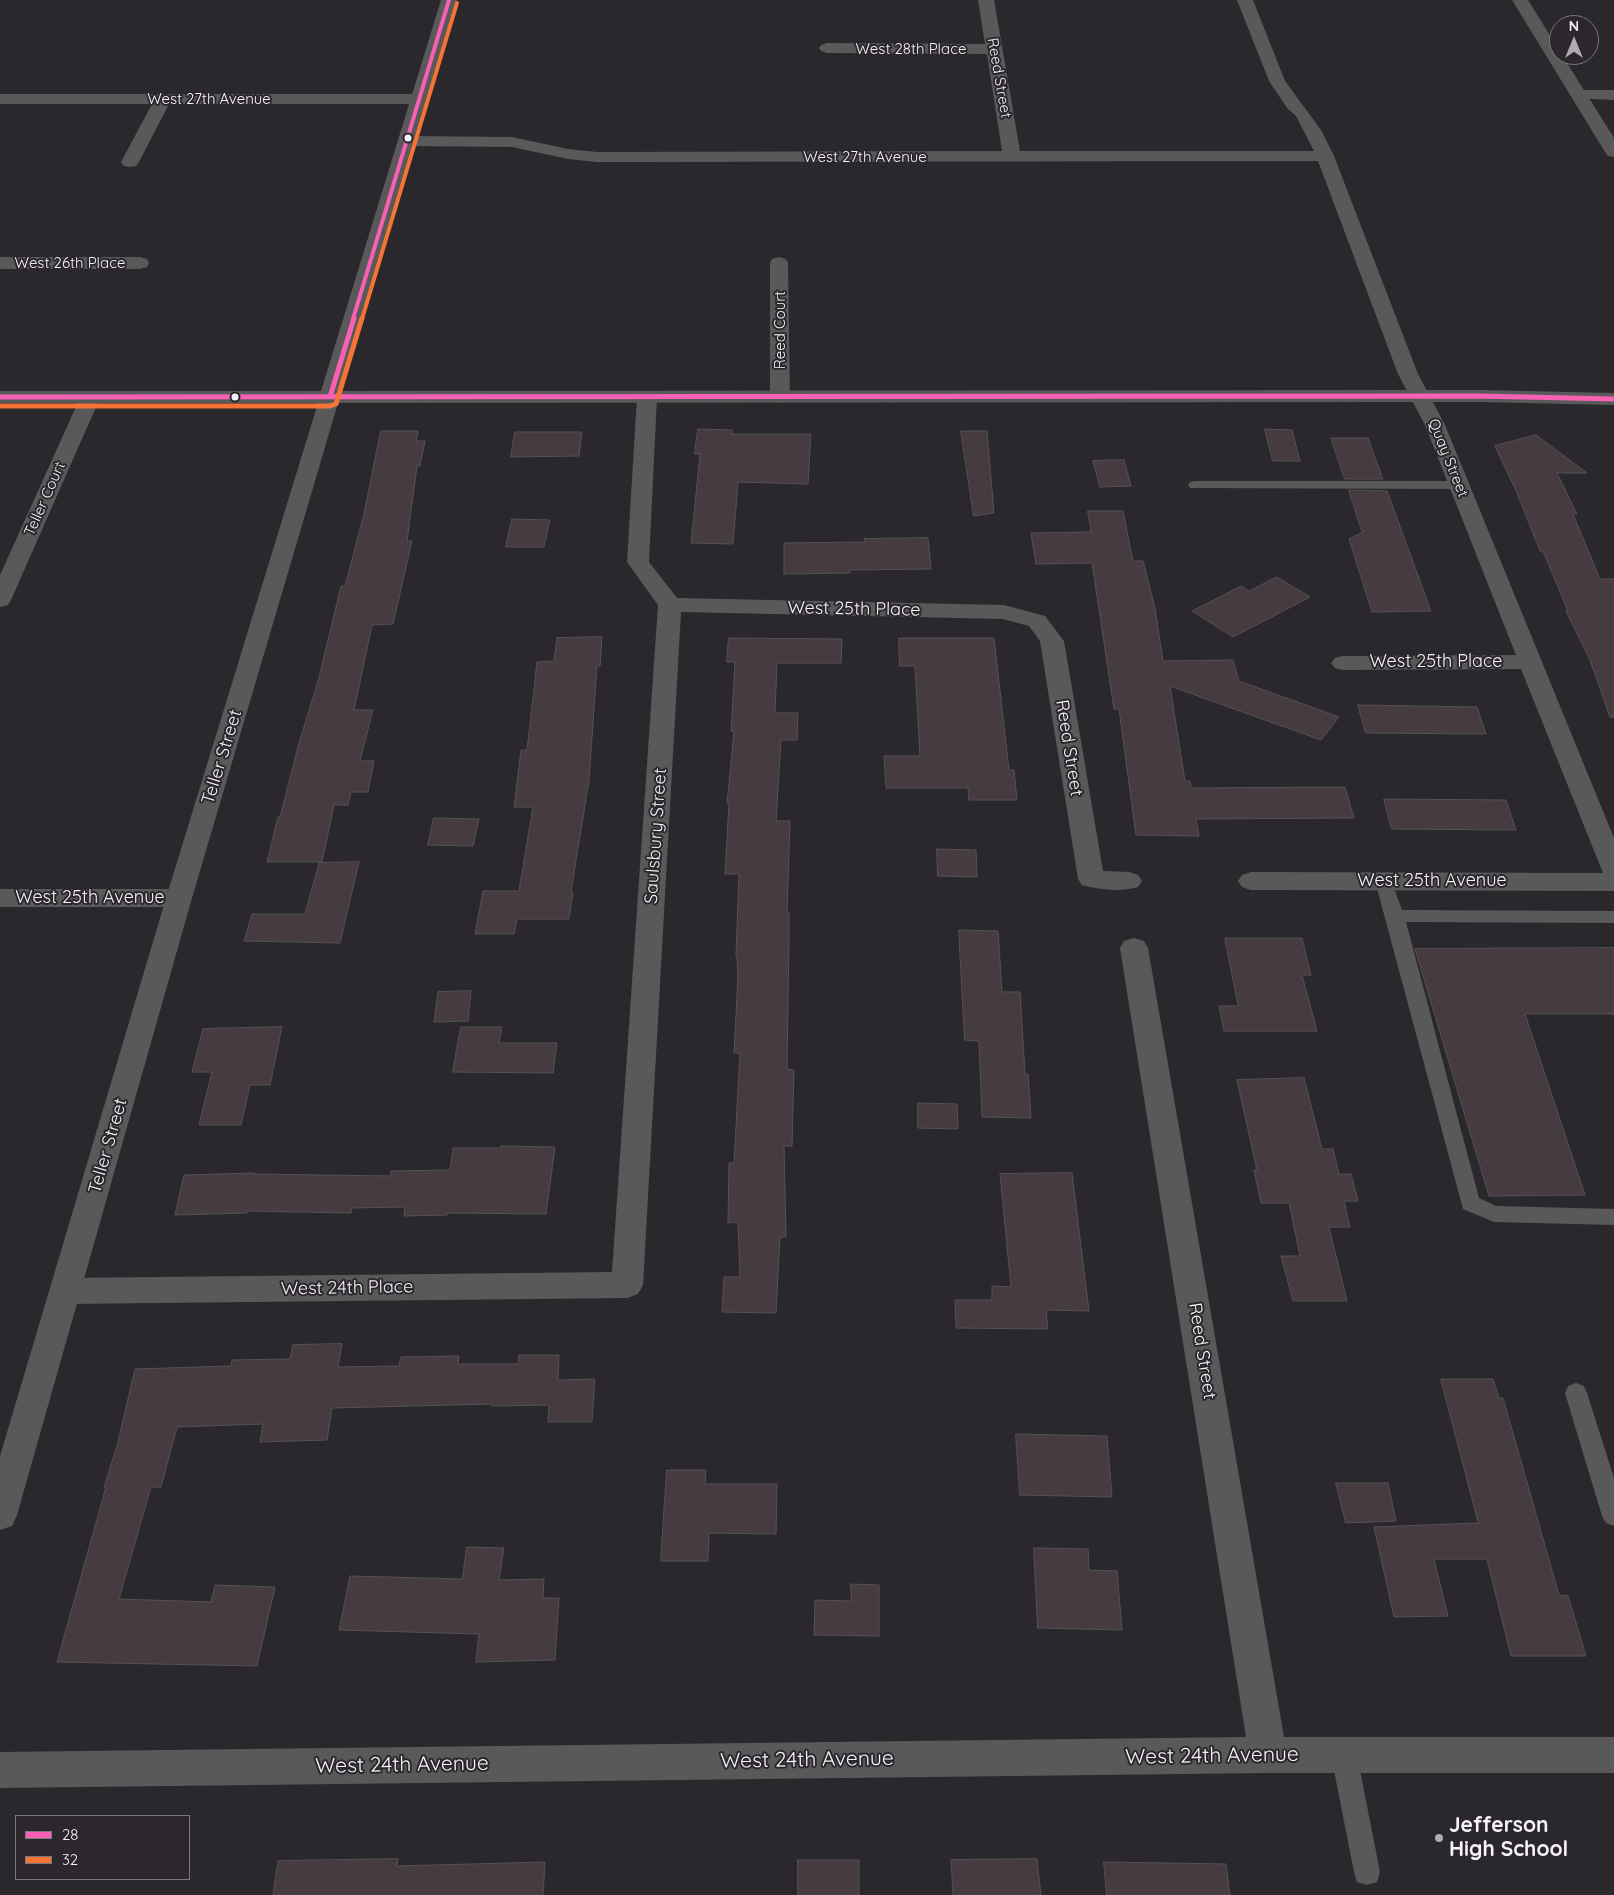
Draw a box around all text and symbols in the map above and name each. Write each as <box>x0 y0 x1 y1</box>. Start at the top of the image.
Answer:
north arrow <box>1549 15 1599 65</box>
text: N <box>1569 17 1579 35</box>
street label: Reed Street <box>983 37 1015 119</box>
street label: West 28th Place <box>856 40 966 58</box>
street label: West 27th Avenue <box>147 90 271 108</box>
unlabelled marker <box>403 133 413 143</box>
street label: West 27th Avenue <box>803 148 927 166</box>
street label: West 26th Place <box>15 254 125 272</box>
street label: Reed Court <box>771 291 789 369</box>
unlabelled marker <box>230 392 240 402</box>
street label: Quay Street <box>1424 416 1472 500</box>
street label: Teller Court <box>21 459 69 539</box>
street label: West 25th Place <box>787 597 921 621</box>
street label: West 25th Place <box>1369 651 1503 673</box>
street label: Reed Street <box>1051 698 1087 798</box>
street label: Teller Street <box>197 707 247 807</box>
street label: Saulsbury Street <box>640 767 672 905</box>
street label: West 25th Avenue <box>1357 870 1507 892</box>
street label: West 25th Avenue <box>15 887 165 909</box>
street label: Teller Street <box>84 1096 132 1196</box>
street label: West 24th Place <box>281 1276 413 1300</box>
street label: Reed Street <box>1184 1301 1220 1401</box>
street label: West 24th Avenue <box>1125 1742 1299 1770</box>
street label: West 24th Avenue <box>720 1746 894 1774</box>
street label: West 24th Avenue <box>315 1751 489 1779</box>
place label: Jefferson High School <box>1449 1813 1568 1863</box>
legend <box>15 1815 190 1880</box>
text: 28 <box>62 1825 78 1844</box>
marker: Jefferson High School <box>1433 1832 1445 1844</box>
text: 32 <box>62 1850 78 1869</box>

